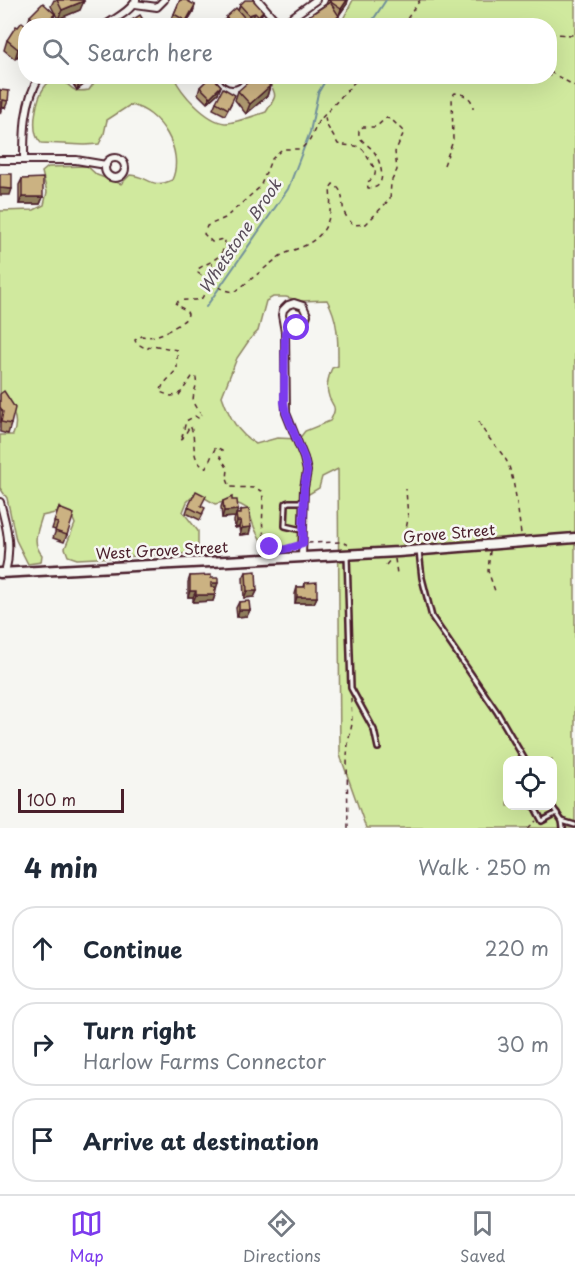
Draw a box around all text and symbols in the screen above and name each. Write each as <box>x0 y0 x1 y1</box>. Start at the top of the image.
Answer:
search box <box>18 18 557 84</box>
icon: search <box>39 35 72 68</box>
text: Search here <box>87 35 213 68</box>
water label: Whetstone Brook <box>192 173 287 297</box>
route start <box>283 314 309 340</box>
street label: Grove Street <box>402 517 496 548</box>
route end <box>256 533 282 559</box>
street label: West Grove Street <box>95 535 229 564</box>
map controls <box>503 756 557 810</box>
button: locate <box>503 756 557 810</box>
scale bar <box>18 786 124 814</box>
text: 100 m <box>27 787 76 811</box>
text: 4 min <box>24 848 98 887</box>
text: Walk · 250 m <box>418 852 551 882</box>
icon: ahead <box>26 932 59 965</box>
text: Continue <box>83 932 182 965</box>
text: 220 m <box>485 933 549 963</box>
text: Turn right <box>83 1013 196 1046</box>
icon: right <box>26 1028 59 1061</box>
text: 30 m <box>496 1029 549 1059</box>
text: Harlow Farms Connector <box>83 1046 326 1076</box>
icon: arrive <box>26 1124 59 1157</box>
text: Arrive at destination <box>83 1124 319 1157</box>
tab: Map <box>70 1207 104 1267</box>
tab: Directions <box>243 1207 321 1267</box>
tab: Saved <box>460 1207 505 1267</box>

